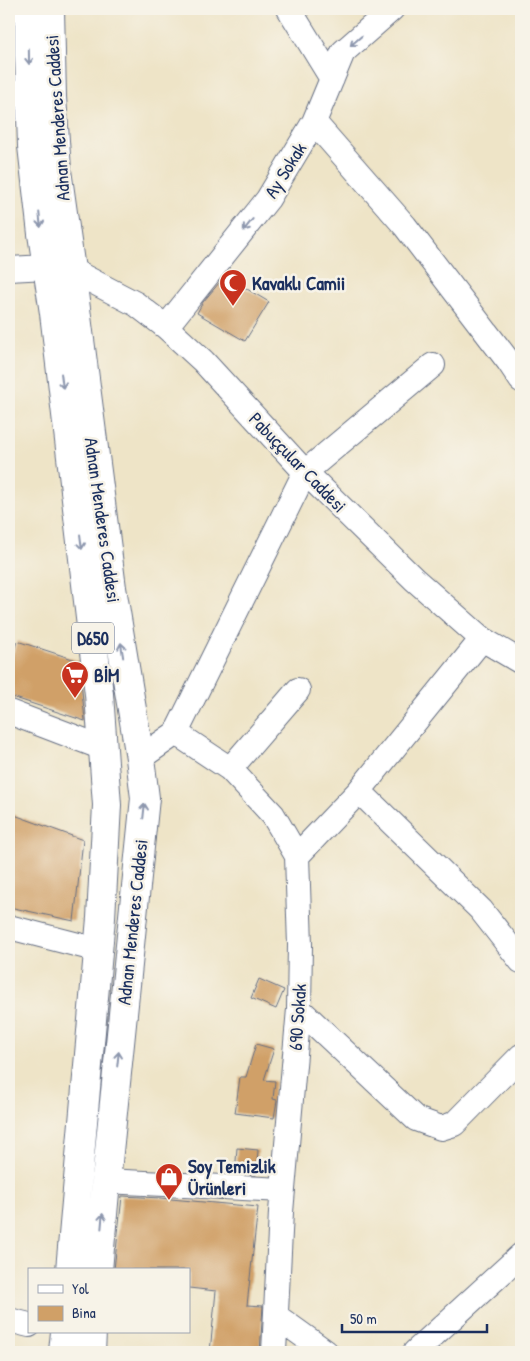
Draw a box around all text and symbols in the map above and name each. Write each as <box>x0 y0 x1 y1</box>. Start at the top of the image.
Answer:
street label: Adnan Menderes Caddesi <box>38 34 76 202</box>
one-way arrow <box>349 35 362 47</box>
one-way arrow <box>24 49 34 65</box>
street label: Ay Sokak <box>258 137 312 203</box>
one-way arrow <box>35 211 45 227</box>
one-way arrow <box>242 218 253 231</box>
mosque icon: Kavaklı Camii <box>218 268 248 307</box>
place label: Kavaklı Camii <box>252 270 345 296</box>
one-way arrow <box>57 372 67 388</box>
street label: Pabuççular Caddesi <box>243 406 353 518</box>
street label: Adnan Menderes Caddesi <box>79 436 127 604</box>
one-way arrow <box>76 534 86 550</box>
road number: D650 <box>72 622 114 654</box>
one-way arrow <box>116 642 126 658</box>
supermarket icon: BİM <box>60 660 90 699</box>
place label: BİM <box>94 662 119 688</box>
one-way arrow <box>139 803 148 819</box>
street label: Adnan Menderes Caddesi <box>110 838 154 1006</box>
street label: 690 Sokak <box>282 983 312 1051</box>
one-way arrow <box>113 1052 123 1068</box>
place label: Soy Temizlik Ürünleri <box>188 1153 276 1201</box>
shop icon: Soy Temizlik Ürünleri <box>154 1162 184 1201</box>
one-way arrow <box>97 1213 107 1229</box>
legend <box>28 1268 190 1334</box>
text: Yol <box>72 1278 89 1299</box>
scale bar <box>342 1301 488 1333</box>
text: Bina <box>72 1302 96 1323</box>
text: 50 m <box>350 1308 377 1329</box>

